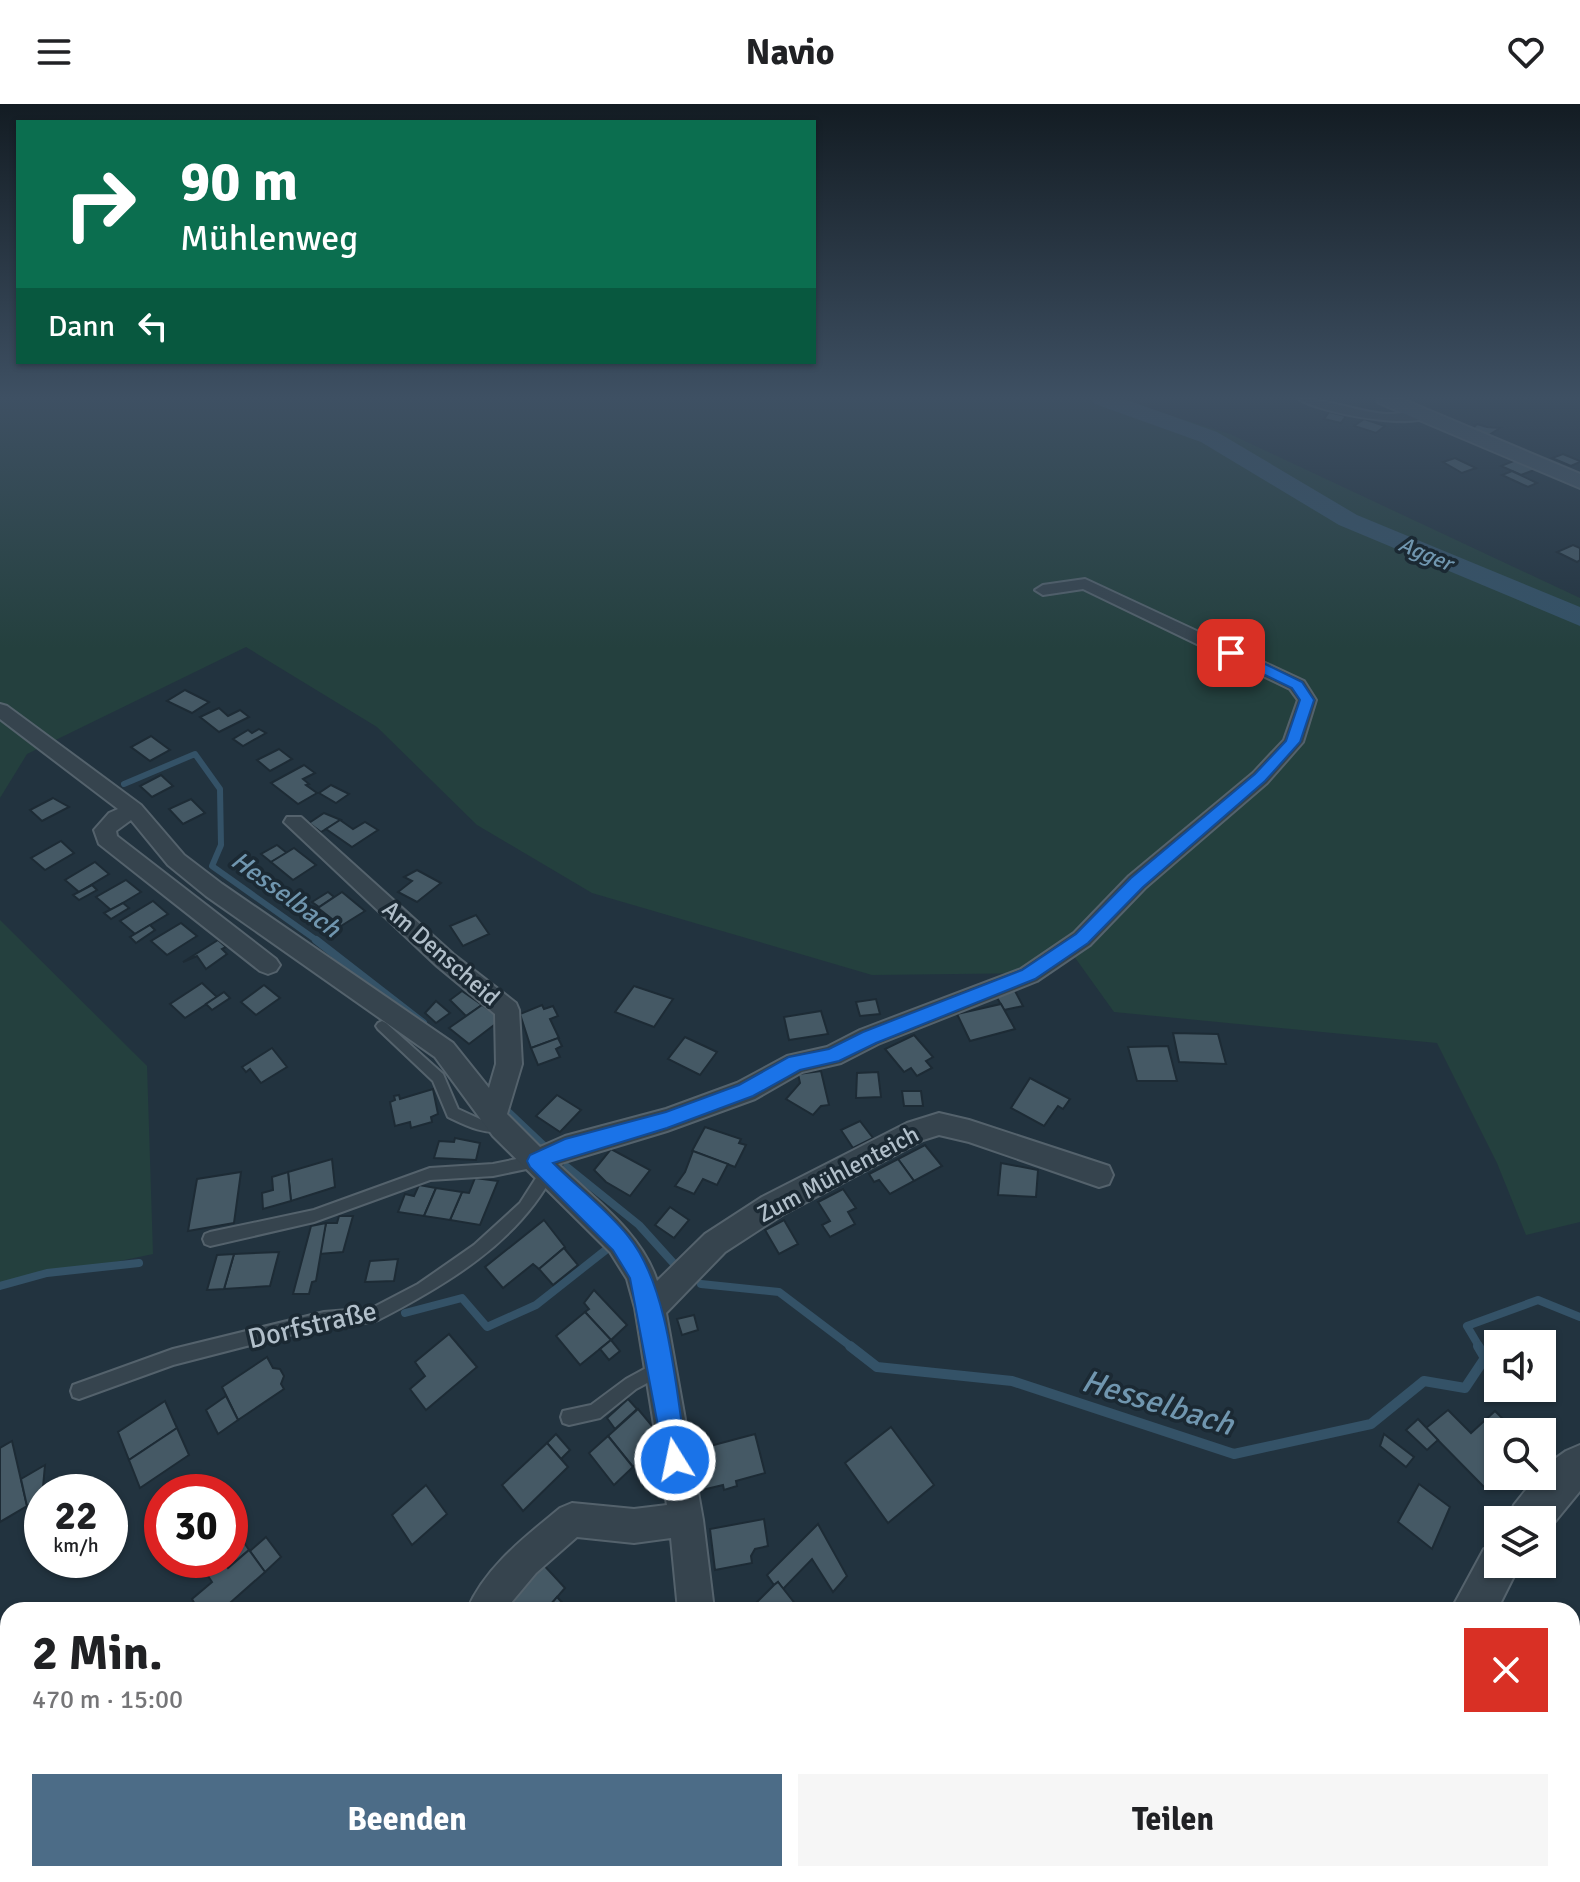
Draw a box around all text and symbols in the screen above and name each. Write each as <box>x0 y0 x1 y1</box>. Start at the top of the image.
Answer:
icon: menu <box>32 30 76 74</box>
text: Navio <box>746 30 834 75</box>
icon: heart <box>1504 30 1548 74</box>
text: 90 m <box>180 147 298 216</box>
icon: right <box>48 152 152 256</box>
text: Mühlenweg <box>180 216 358 261</box>
icon: left <box>131 304 175 348</box>
text: Dann <box>48 308 115 345</box>
water label: Agger <box>1395 530 1459 578</box>
pin <box>1197 619 1265 687</box>
icon: arrive <box>1209 631 1253 675</box>
water label: Hesselbach <box>225 844 347 946</box>
street label: Am Denscheid <box>376 894 506 1012</box>
street label: Zum Mühlenteich <box>752 1119 924 1229</box>
street label: Dorfstraße <box>245 1294 380 1356</box>
map controls <box>1484 1330 1556 1578</box>
button: sound <box>1484 1330 1556 1402</box>
water label: Hesselbach <box>1077 1361 1240 1444</box>
position arrow <box>633 1418 717 1502</box>
button: search <box>1484 1418 1556 1490</box>
speed limit sign: 30 <box>144 1474 248 1578</box>
text: 22 <box>54 1491 98 1541</box>
button: layers <box>1484 1506 1556 1578</box>
text: km/h <box>53 1533 99 1558</box>
text: 2 Min. <box>32 1624 163 1683</box>
button: close <box>1464 1628 1548 1712</box>
text: 470 m · 15:00 <box>32 1684 183 1716</box>
button: Beenden <box>32 1774 782 1866</box>
button: Teilen <box>798 1774 1548 1866</box>

